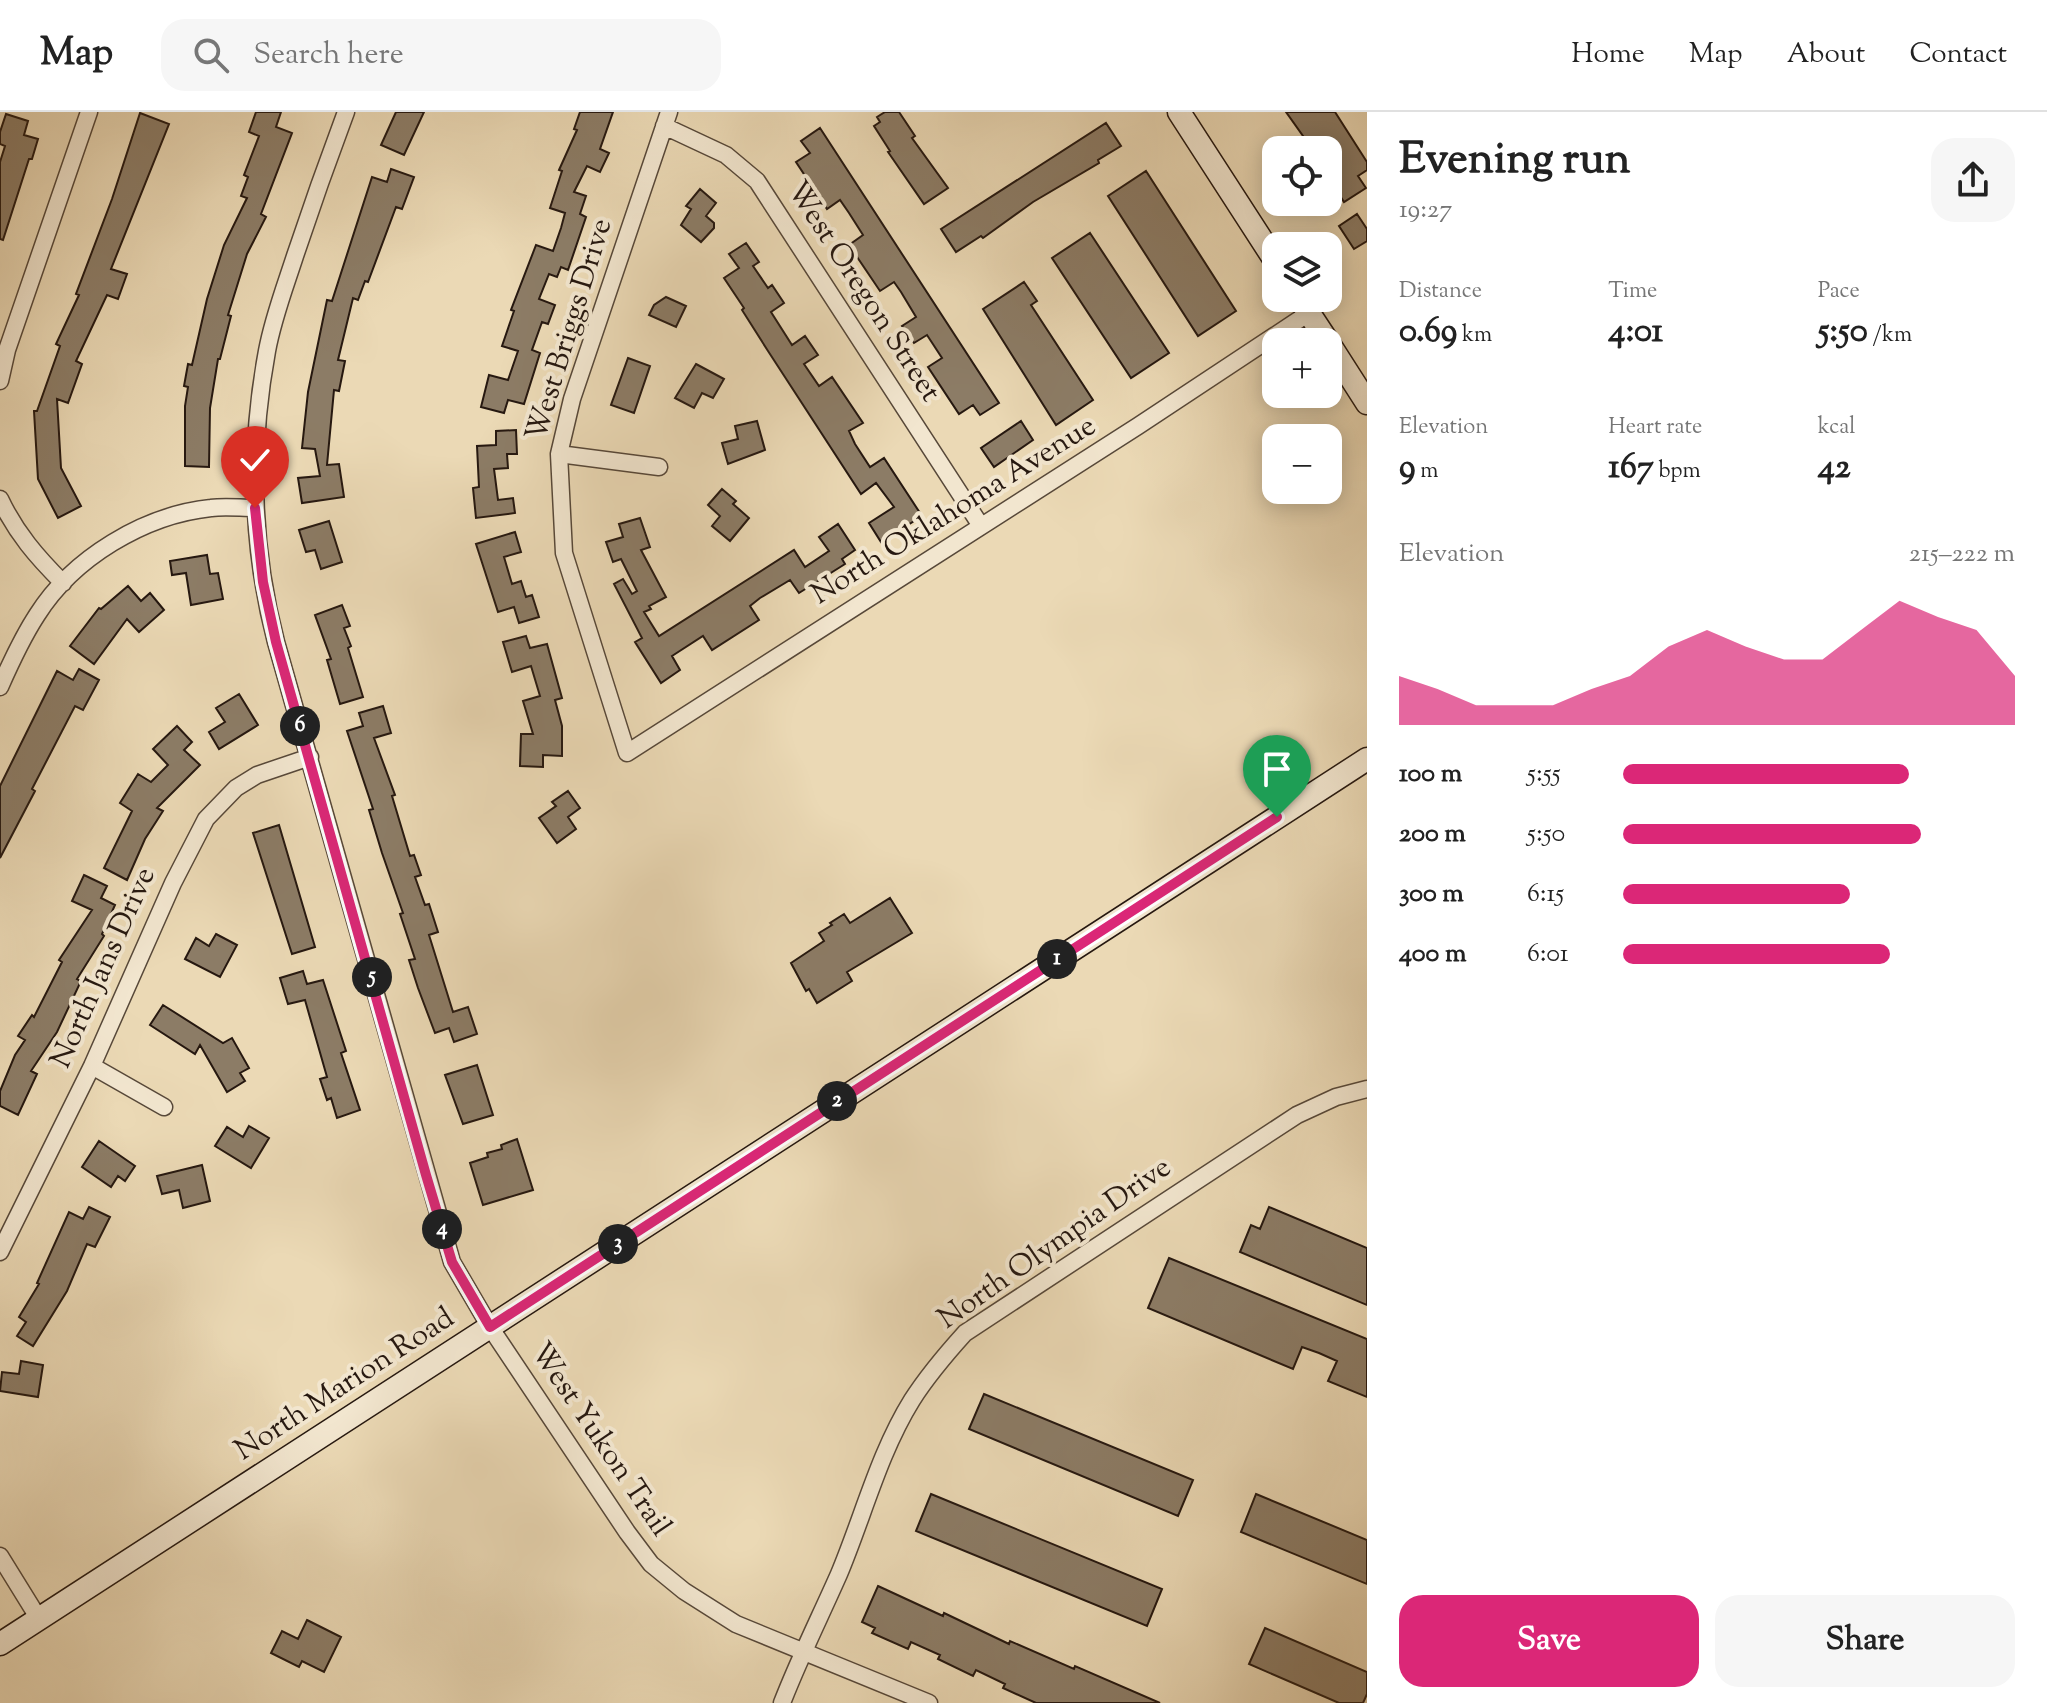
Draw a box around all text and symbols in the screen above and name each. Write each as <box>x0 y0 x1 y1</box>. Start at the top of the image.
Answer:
search box <box>161 19 721 91</box>
text: Map <box>40 28 113 82</box>
icon: search <box>189 33 233 77</box>
text: Search here <box>253 34 404 77</box>
text: Home <box>1571 35 1645 75</box>
text: Map <box>1689 35 1743 75</box>
text: About <box>1787 35 1865 75</box>
text: Contact <box>1909 35 2007 75</box>
text: Evening run <box>1399 130 1631 193</box>
map controls <box>1262 136 1342 504</box>
button: locate <box>1262 136 1342 216</box>
button: share <box>1931 138 2015 222</box>
street label: West Oregon Street <box>775 173 951 411</box>
text: 19:27 <box>1399 192 1452 229</box>
street label: West Briggs Drive <box>516 213 624 447</box>
button: layers <box>1262 232 1342 312</box>
text: Distance <box>1399 276 1482 308</box>
text: Time <box>1608 276 1657 308</box>
text: Pace <box>1818 276 1860 308</box>
text: 0.69 <box>1399 308 1457 357</box>
text: 4:01 <box>1608 308 1663 357</box>
text: 5:50 <box>1818 308 1868 357</box>
text: km <box>1457 320 1492 352</box>
text: /km <box>1868 320 1912 352</box>
button: + <box>1262 328 1342 408</box>
street label: North Oklahoma Avenue <box>803 406 1105 616</box>
text: Elevation <box>1399 412 1488 444</box>
text: Heart rate <box>1608 412 1702 444</box>
text: kcal <box>1818 412 1855 444</box>
button: − <box>1262 424 1342 504</box>
pin <box>221 426 289 508</box>
icon: check <box>233 438 277 482</box>
text: 9 <box>1399 444 1416 493</box>
text: 167 <box>1608 444 1654 493</box>
text: 42 <box>1818 444 1851 493</box>
text: m <box>1416 456 1438 488</box>
text: bpm <box>1654 456 1701 488</box>
text: Elevation <box>1399 536 1504 573</box>
text: 215–222 m <box>1909 536 2015 573</box>
pin: 6 <box>280 706 320 746</box>
text: 6 <box>295 710 305 742</box>
pin <box>1243 735 1311 817</box>
icon: arrive <box>1255 747 1299 791</box>
text: 100 m <box>1399 756 1462 793</box>
text: 5:55 <box>1527 756 1561 793</box>
text: 200 m <box>1399 816 1466 853</box>
text: 5:50 <box>1527 816 1565 853</box>
street label: North Jans Drive <box>40 861 168 1075</box>
text: 300 m <box>1399 876 1464 913</box>
text: 6:15 <box>1527 876 1564 913</box>
text: 400 m <box>1399 936 1466 973</box>
text: 6:01 <box>1527 936 1569 973</box>
pin: 1 <box>1037 939 1077 979</box>
text: 1 <box>1053 943 1061 975</box>
pin: 5 <box>352 957 392 997</box>
text: 5 <box>368 961 376 993</box>
pin: 2 <box>817 1081 857 1121</box>
text: 2 <box>832 1085 842 1117</box>
street label: North Olympia Drive <box>930 1147 1180 1341</box>
pin: 4 <box>422 1209 462 1249</box>
text: 4 <box>436 1213 448 1245</box>
pin: 3 <box>598 1224 638 1264</box>
text: 3 <box>614 1228 622 1260</box>
street label: North Marion Road <box>227 1298 463 1472</box>
street label: West Yukon Trail <box>519 1334 681 1546</box>
button: Save <box>1399 1595 1699 1687</box>
button: Share <box>1715 1595 2015 1687</box>

